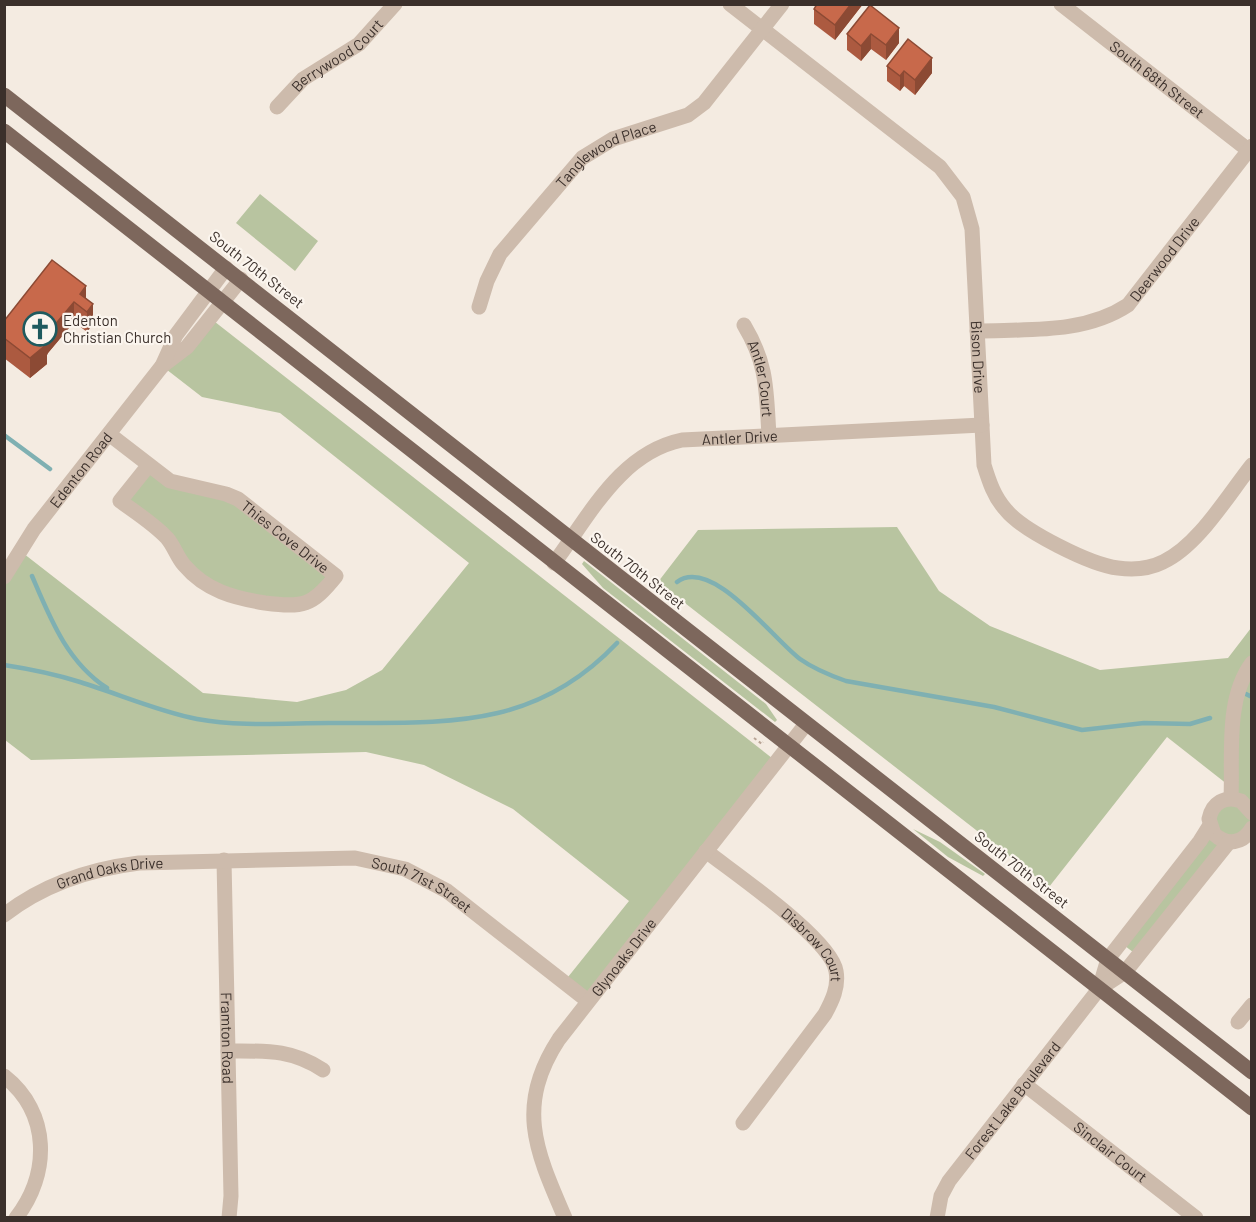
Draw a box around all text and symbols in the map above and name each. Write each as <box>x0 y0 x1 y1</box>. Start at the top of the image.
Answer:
street label: Berrywood Court <box>287 15 386 95</box>
street label: South 68th Street <box>1106 37 1208 121</box>
street label: Tanglewood Place <box>552 117 658 191</box>
street label: Deerwood Drive <box>1125 213 1203 305</box>
street label: South 70th Street <box>206 227 308 311</box>
church icon: Edenton Christian Church <box>22 311 58 347</box>
place label: Edenton Christian Church <box>63 311 171 346</box>
street label: Bison Drive <box>968 320 989 394</box>
street label: Antler Court <box>744 337 777 418</box>
street label: Antler Drive <box>701 426 778 448</box>
street label: Edenton Road <box>45 428 116 511</box>
street label: Thies Cove Drive <box>238 496 333 576</box>
street label: South 70th Street <box>587 528 689 612</box>
street label: South 70th Street <box>971 827 1073 911</box>
street label: Grand Oaks Drive <box>53 853 164 892</box>
street label: South 71st Street <box>370 853 476 916</box>
street label: Disbrow Court <box>778 904 846 982</box>
street label: Glynoaks Drive <box>587 914 660 1000</box>
street label: Framton Road <box>218 992 238 1084</box>
street label: Forest Lake Boulevard <box>961 1038 1064 1163</box>
street label: Sinclair Court <box>1070 1117 1151 1186</box>

